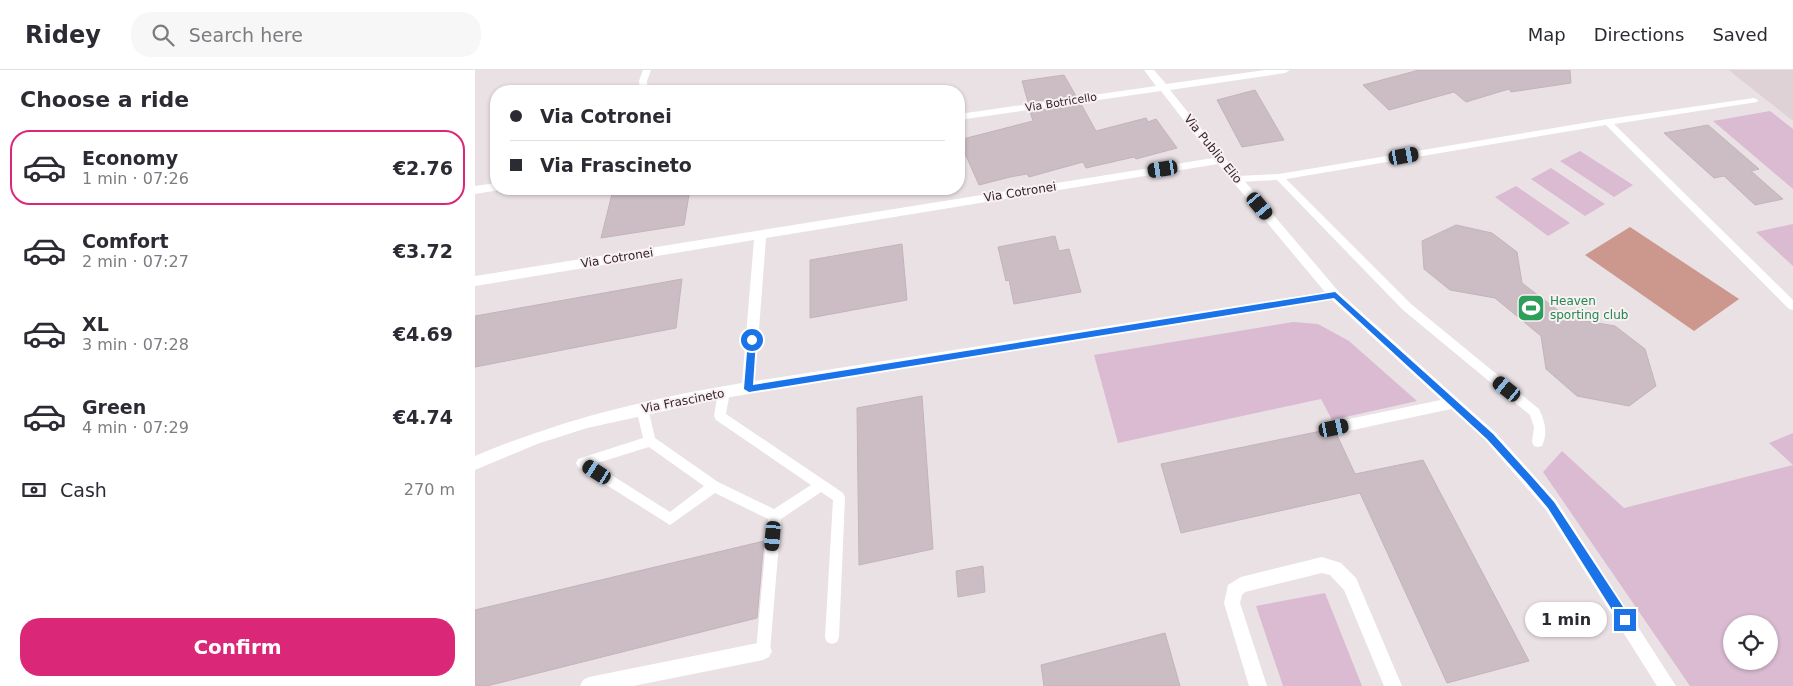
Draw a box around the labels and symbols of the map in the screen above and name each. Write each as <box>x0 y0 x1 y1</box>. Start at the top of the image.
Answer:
street label: Via Botricello <box>1024 90 1098 115</box>
street label: Via Publio Elio <box>1181 112 1245 186</box>
car <box>1387 146 1420 166</box>
car <box>1147 159 1178 179</box>
street label: Via Cotronei <box>983 179 1057 205</box>
car <box>1244 190 1275 222</box>
street label: Via Cotronei <box>580 245 654 271</box>
sports icon: Heaven sporting club <box>1516 293 1546 323</box>
place label: Heaven sporting club <box>1550 294 1628 322</box>
route start <box>741 329 763 351</box>
car <box>1490 374 1523 404</box>
street label: Via Frascineto <box>640 386 726 416</box>
car <box>1317 418 1350 438</box>
car <box>580 458 613 486</box>
car <box>764 520 781 552</box>
callout: 1 min <box>1525 602 1607 638</box>
route end <box>1614 609 1636 631</box>

